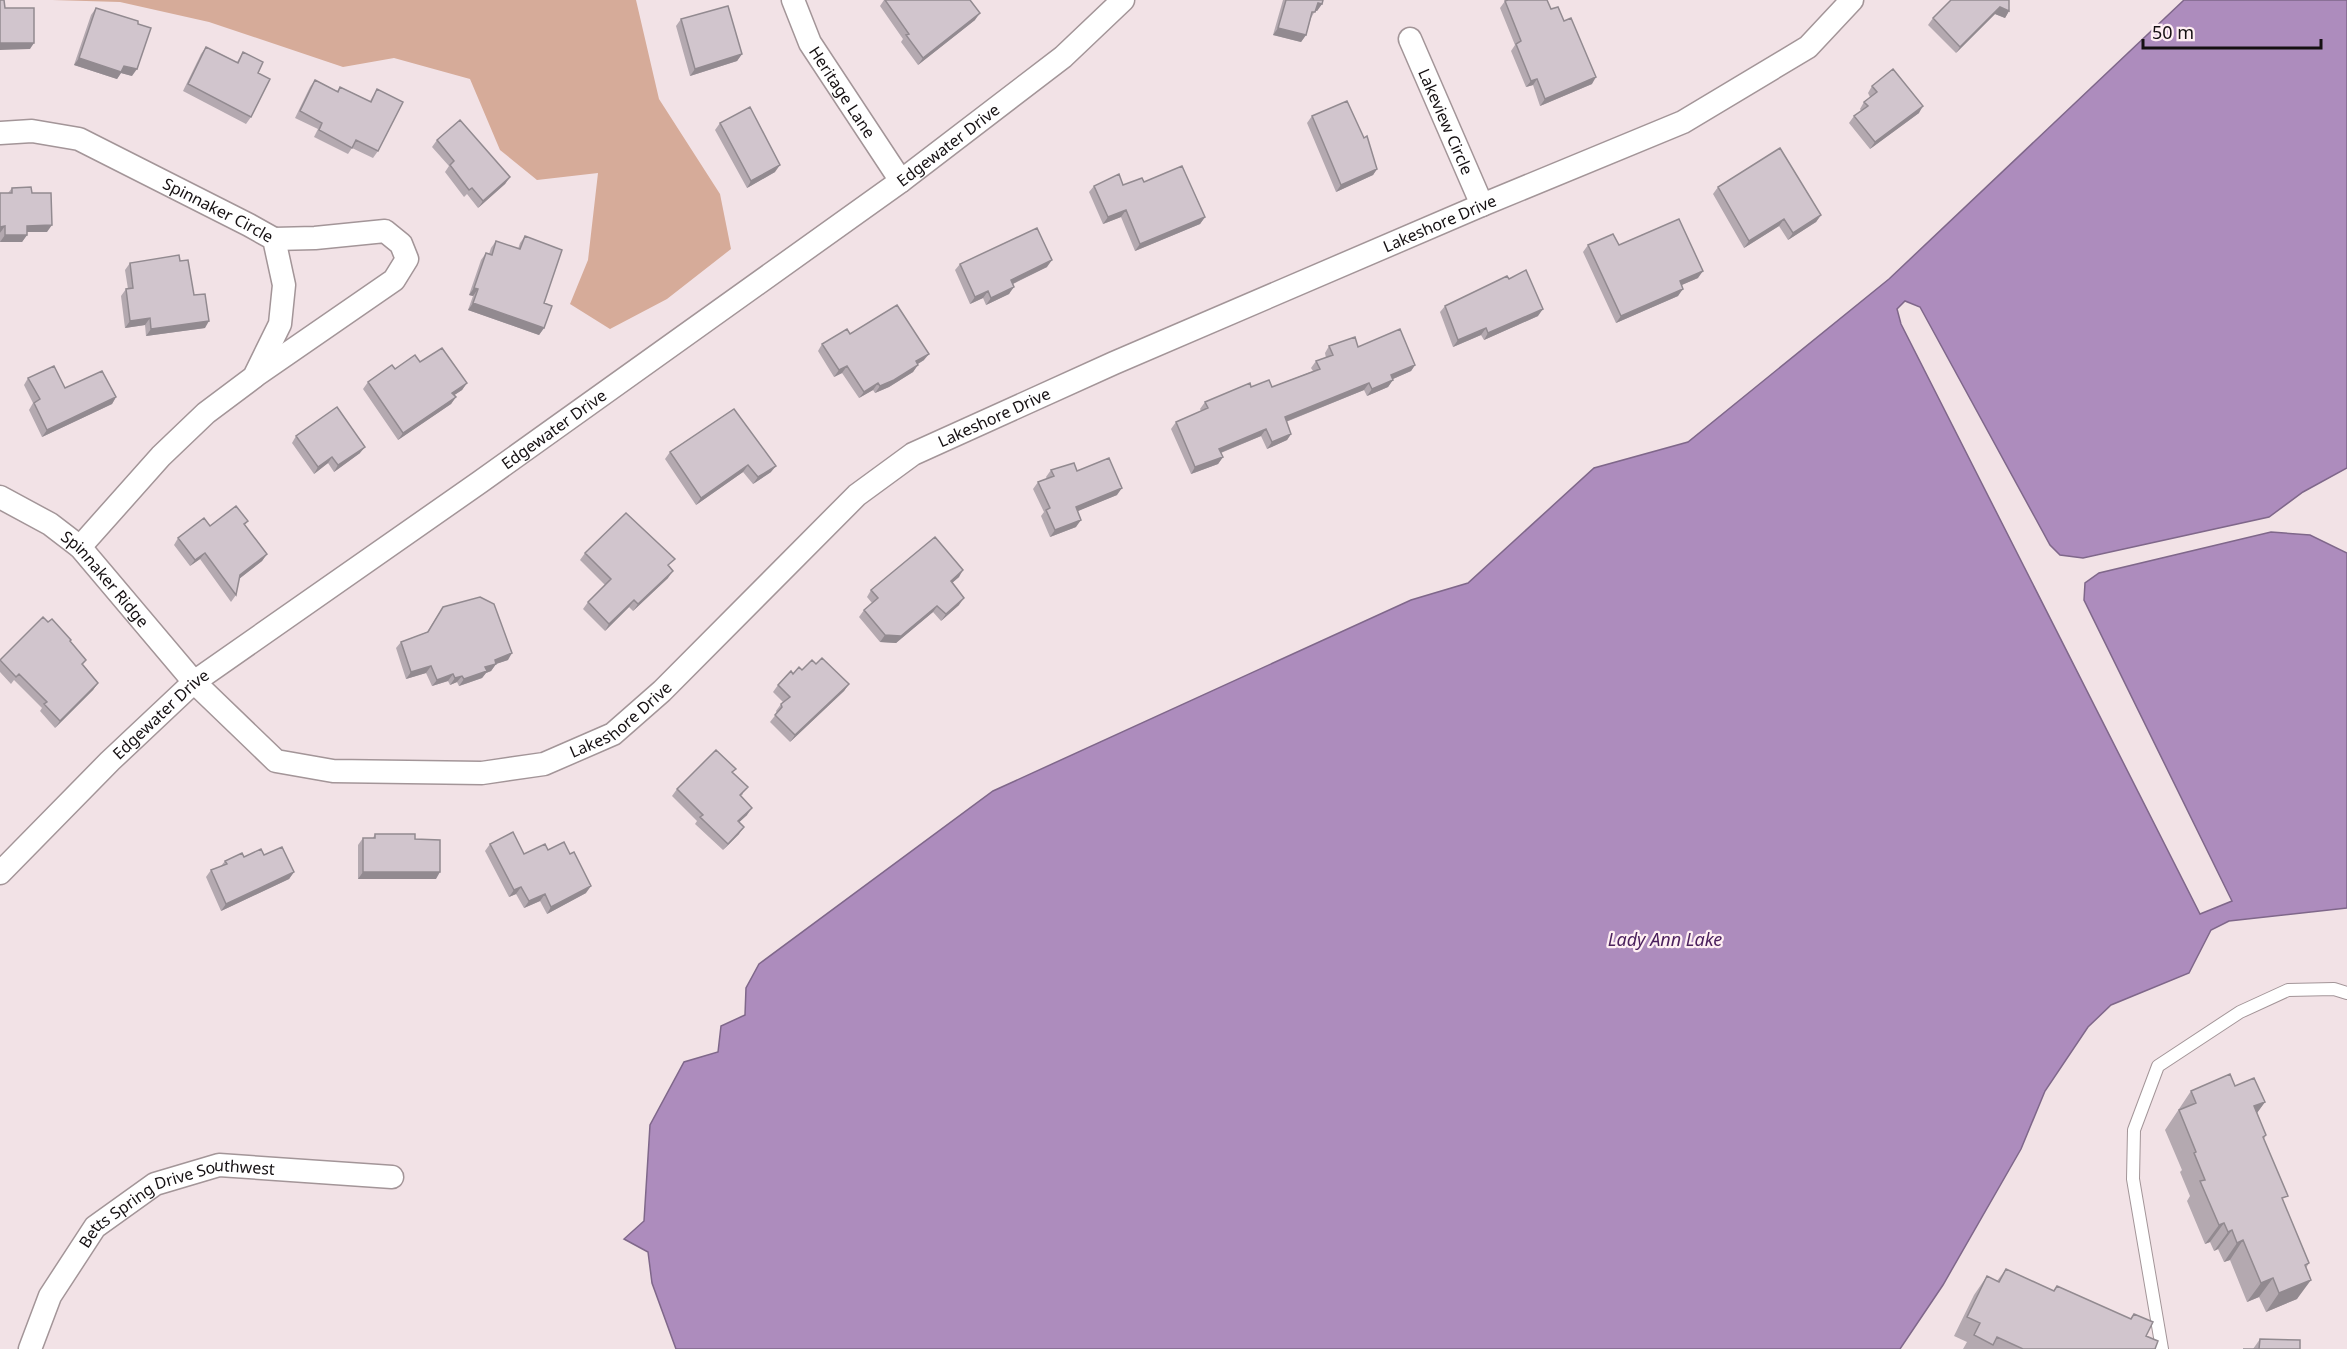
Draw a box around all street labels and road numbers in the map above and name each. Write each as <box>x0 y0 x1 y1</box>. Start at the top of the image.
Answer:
street label: Heritage Lane <box>804 42 881 142</box>
street label: Lakeview Circle <box>1413 65 1479 178</box>
street label: Edgewater Drive <box>892 99 1004 191</box>
street label: Spinnaker Circle <box>159 172 277 248</box>
street label: Lakeshore Drive <box>1380 189 1500 257</box>
street label: Lakeshore Drive <box>934 382 1054 452</box>
street label: Edgewater Drive <box>497 384 611 474</box>
street label: Spinnaker Ridge <box>57 526 154 632</box>
street label: Edgewater Drive <box>108 664 213 764</box>
street label: Lakeshore Drive <box>566 677 677 763</box>
street label: Betts Spring Drive Southwest <box>73 1154 276 1252</box>

